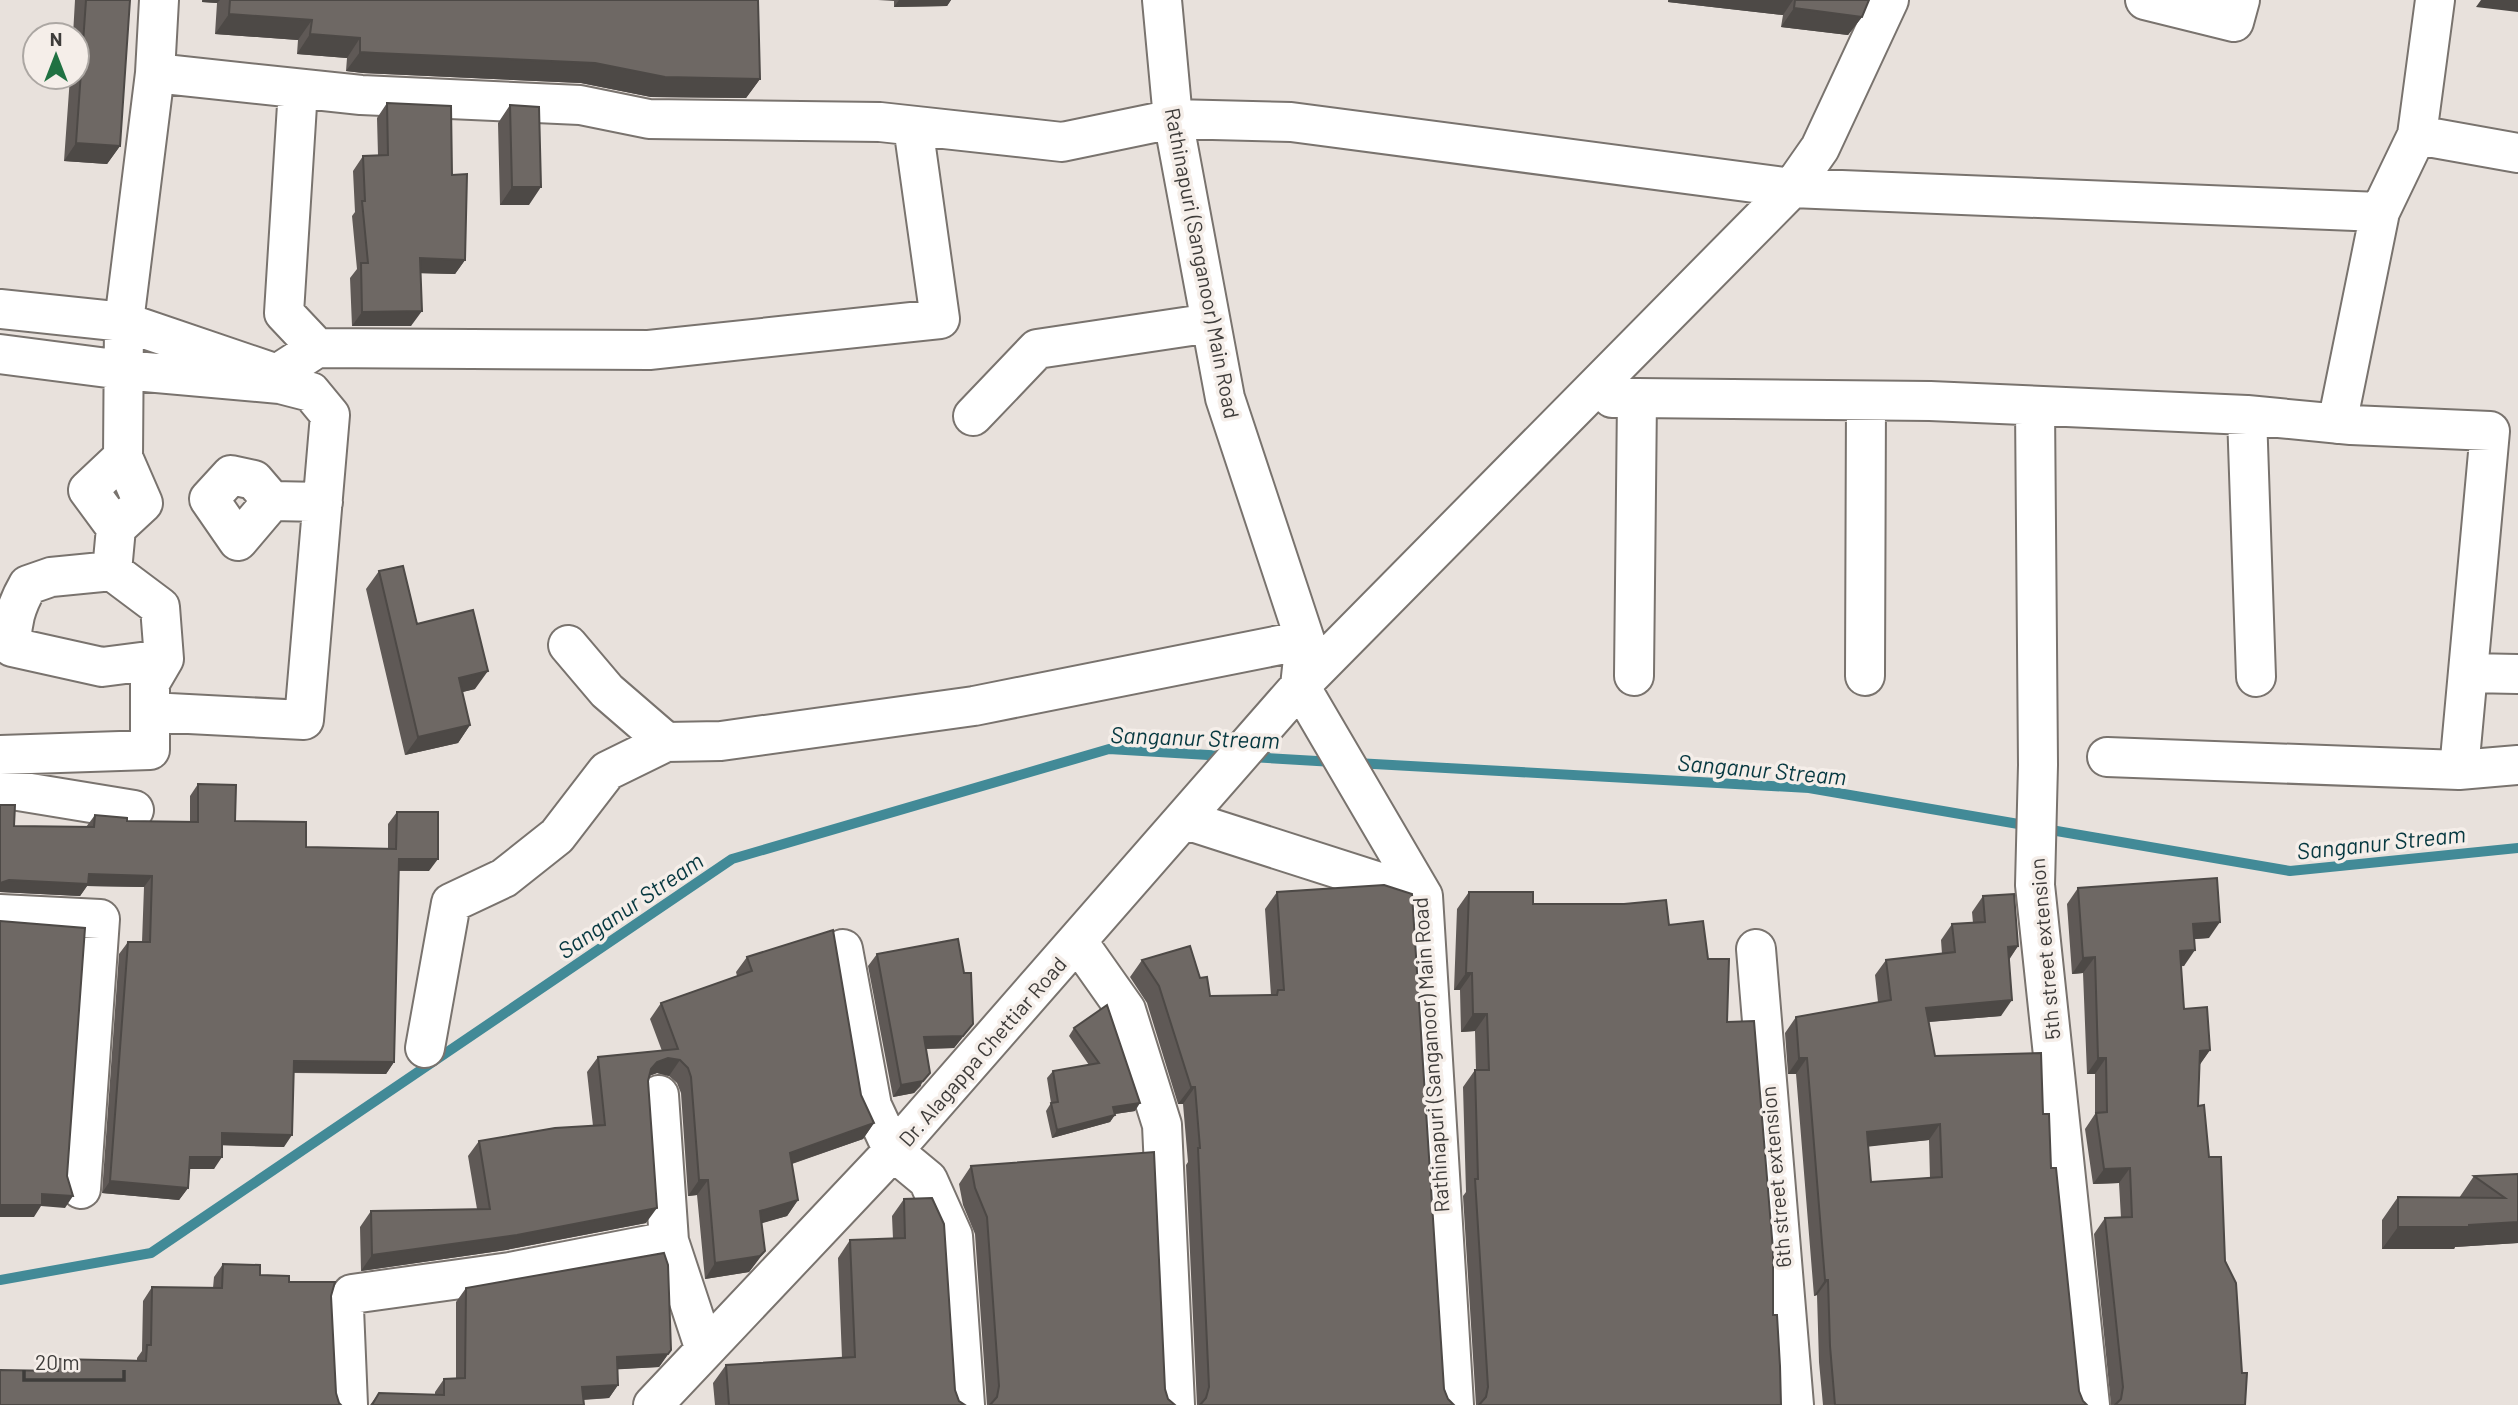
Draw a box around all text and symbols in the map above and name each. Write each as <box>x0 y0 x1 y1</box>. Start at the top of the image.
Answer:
north arrow <box>21 21 91 91</box>
text: N <box>50 27 62 50</box>
street label: Rathinapuri (Sanganoor) Main Road <box>1161 105 1245 421</box>
water label: Sanganur Stream <box>1110 720 1280 754</box>
water label: Sanganur Stream <box>1676 748 1848 790</box>
water label: Sanganur Stream <box>2295 819 2467 865</box>
water label: Sanganur Stream <box>552 846 708 964</box>
street label: 5th street extension <box>2024 857 2064 1041</box>
street label: Rathinapuri (Sanganoor) Main Road <box>1407 896 1453 1214</box>
street label: Dr. Alagappa Chettiar Road <box>893 951 1071 1151</box>
street label: 6th street extension <box>1755 1085 1795 1269</box>
scale bar <box>24 1338 124 1382</box>
text: 20 m <box>35 1349 80 1374</box>

